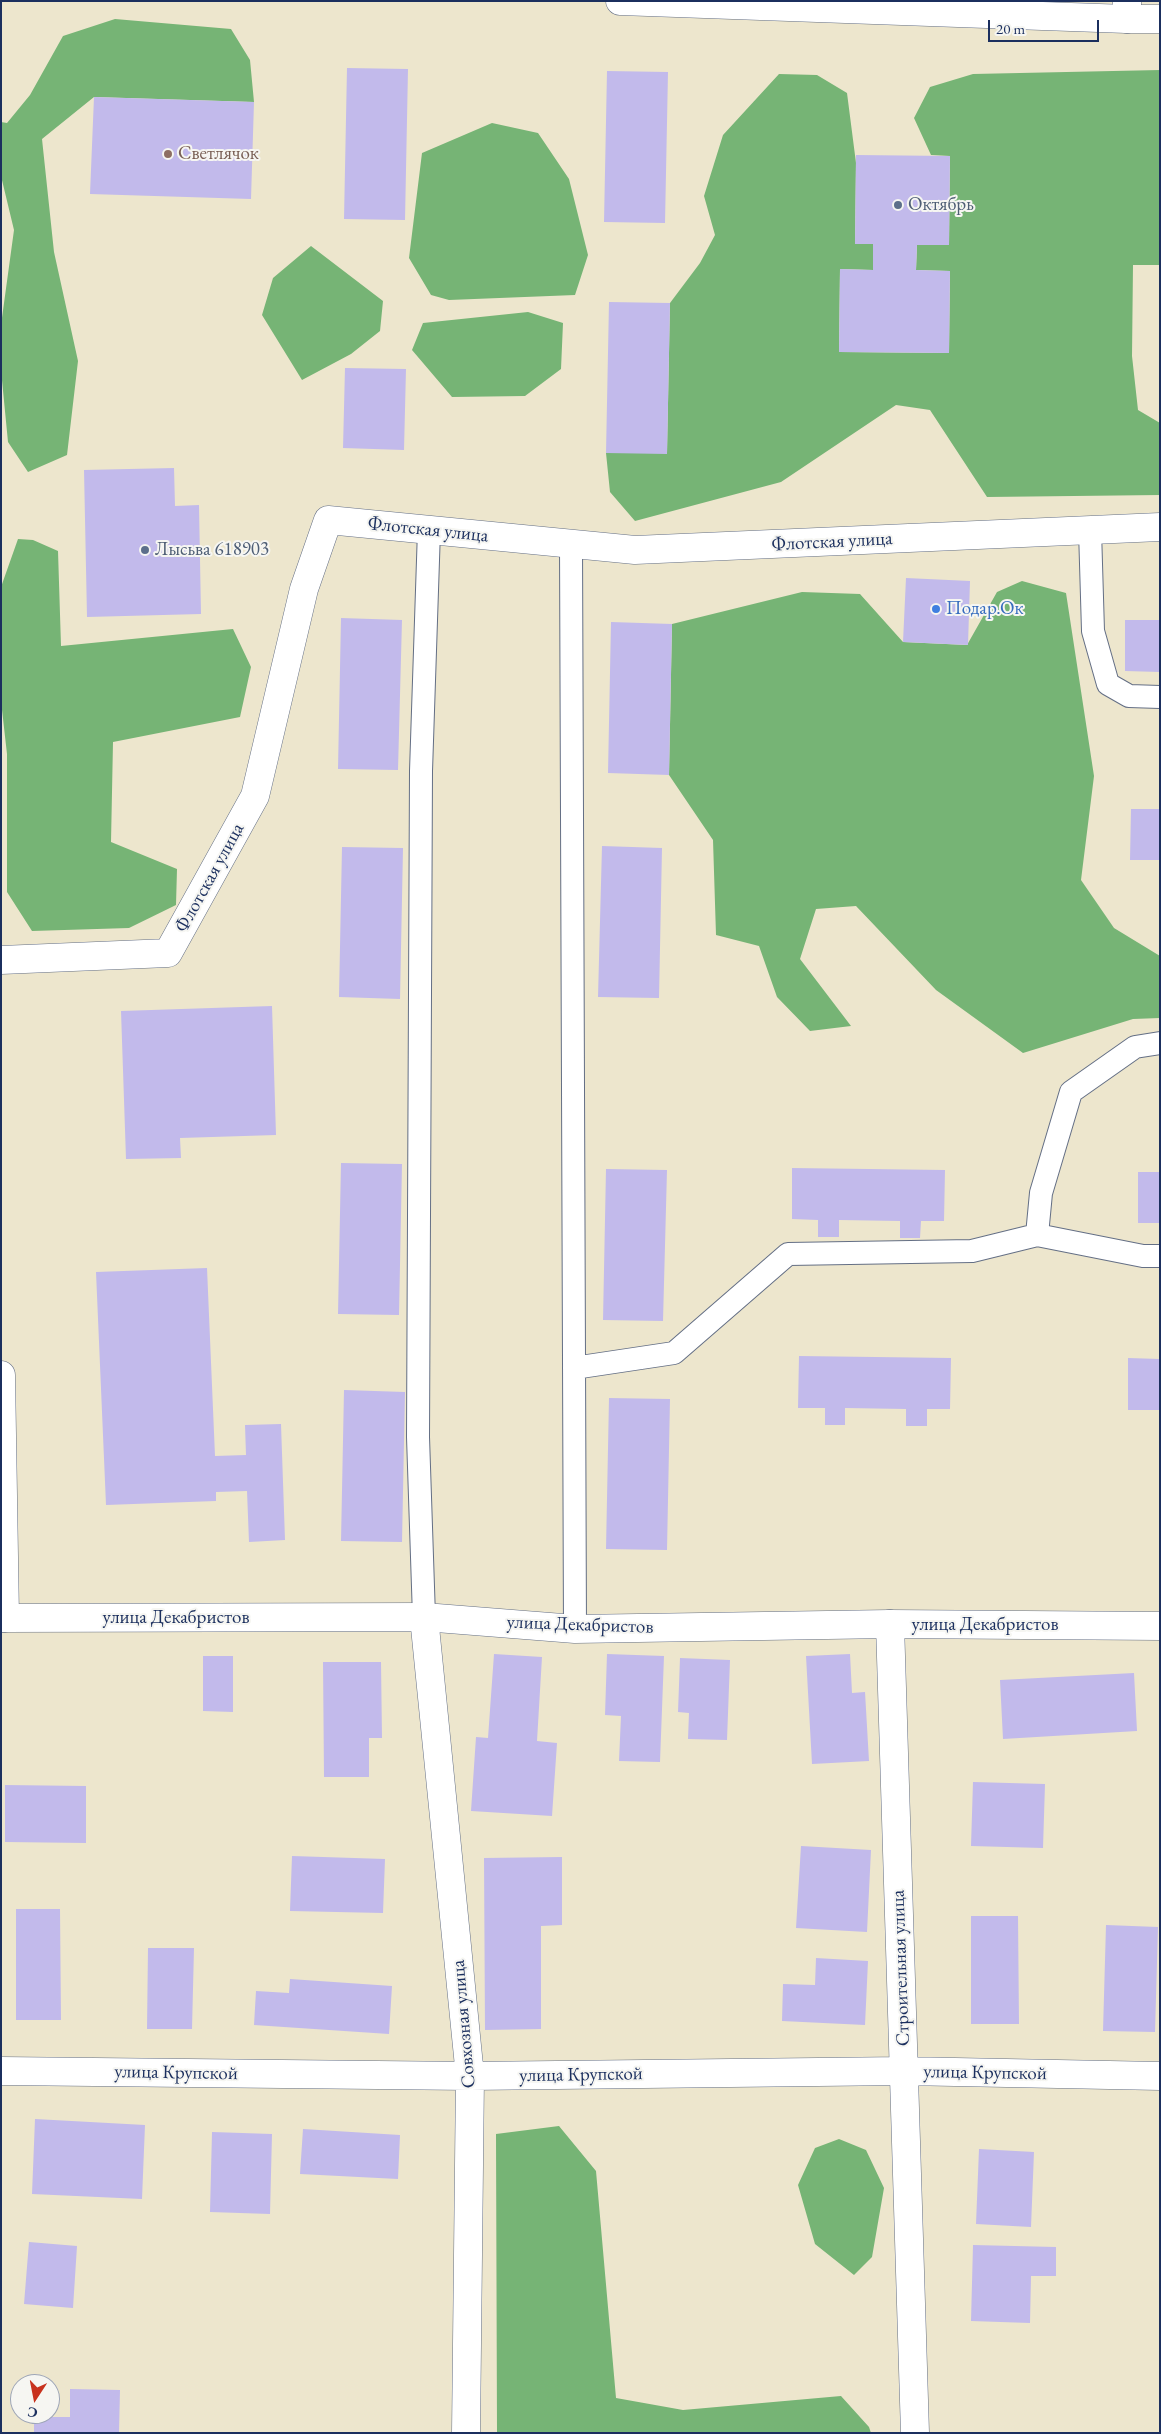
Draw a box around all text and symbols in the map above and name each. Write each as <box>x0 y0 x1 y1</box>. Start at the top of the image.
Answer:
scale bar <box>991 10 1102 42</box>
text: 20 m <box>996 19 1025 38</box>
place label: Светлячок <box>178 143 259 165</box>
marker: Светлячок <box>162 148 174 160</box>
place label: Октябрь <box>908 194 974 216</box>
marker: Октябрь <box>892 199 904 211</box>
street label: Флотская улица <box>366 512 490 548</box>
street label: Флотская улица <box>771 527 893 557</box>
place label: Лысьва 618903 <box>155 539 269 561</box>
marker: Лысьва 618903 <box>139 544 151 556</box>
place label: Подар.Ок <box>946 598 1024 620</box>
marker: Подар.Ок <box>930 603 942 615</box>
street label: Флотская улица <box>171 819 249 937</box>
street label: улица Декабристов <box>103 1607 249 1629</box>
street label: улица Декабристов <box>506 1611 654 1639</box>
street label: улица Декабристов <box>912 1614 1058 1636</box>
street label: Строительная улица <box>887 1889 915 2047</box>
street label: Совхозная улица <box>447 1959 481 2089</box>
street label: улица Крупской <box>114 2061 238 2085</box>
street label: улица Крупской <box>923 2061 1047 2085</box>
street label: улица Крупской <box>519 2063 643 2087</box>
north arrow <box>10 2374 60 2424</box>
text: С <box>26 2403 39 2423</box>

